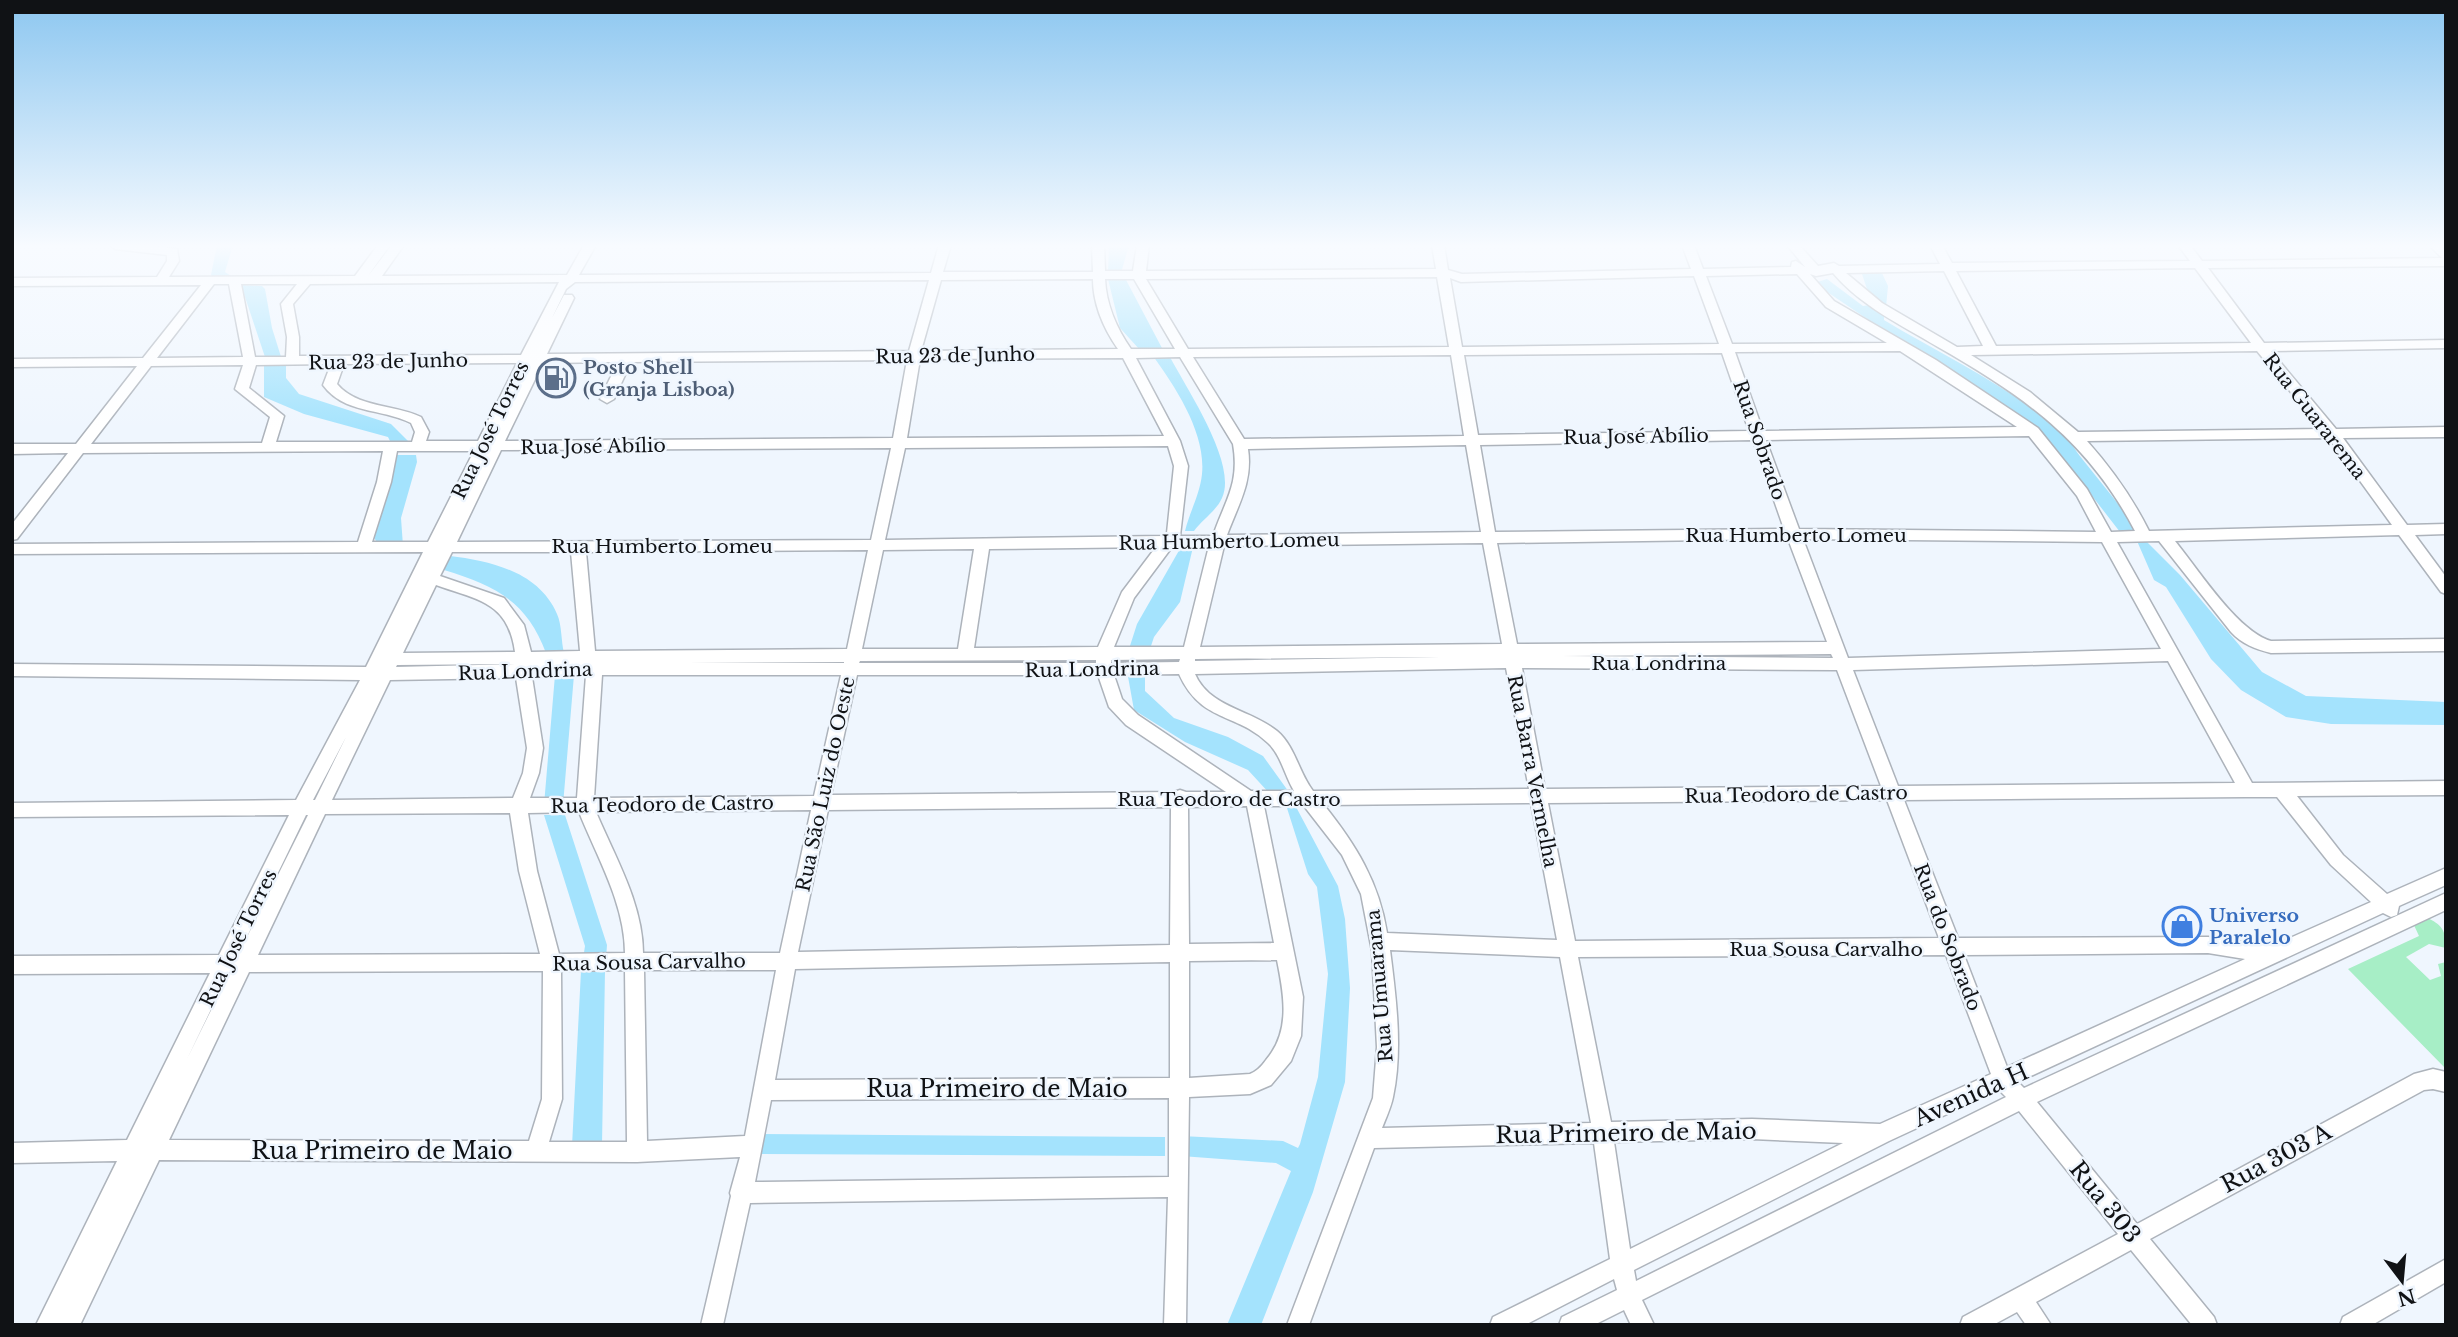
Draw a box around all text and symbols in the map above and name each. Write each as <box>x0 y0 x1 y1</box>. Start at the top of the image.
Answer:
street label: Rua 23 de Junho <box>875 343 1035 368</box>
street label: Rua 23 de Junho <box>308 349 468 374</box>
street label: Rua Guararema <box>2258 349 2371 484</box>
place label: Posto Shell (Granja Lisboa) <box>583 356 735 401</box>
fuel station icon: Posto Shell (Granja Lisboa) <box>535 357 577 399</box>
street label: Rua José Torres <box>447 358 534 503</box>
street label: Rua Sobrado <box>1728 377 1791 503</box>
street label: Rua José Abílio <box>1563 424 1709 449</box>
street label: Rua José Abílio <box>520 434 666 459</box>
street label: Rua Humberto Lomeu <box>1685 524 1907 547</box>
street label: Rua Humberto Lomeu <box>1118 528 1340 555</box>
street label: Rua Humberto Lomeu <box>551 535 773 558</box>
street label: Rua Londrina <box>1592 652 1727 675</box>
street label: Rua Londrina <box>1024 657 1160 682</box>
street label: Rua Londrina <box>457 658 593 685</box>
street label: Rua Barra Vermelha <box>1503 673 1563 870</box>
street label: Rua São Luiz do Oeste <box>791 674 860 894</box>
street label: Rua Teodoro de Castro <box>1684 781 1908 808</box>
street label: Rua Teodoro de Castro <box>1117 788 1341 811</box>
street label: Rua Teodoro de Castro <box>550 791 774 818</box>
street label: Rua do Sobrado <box>1909 860 1986 1014</box>
street label: Rua José Torres <box>195 866 282 1011</box>
place label: Universo Paralelo <box>2209 904 2299 949</box>
shop icon: Universo Paralelo <box>2161 905 2203 947</box>
street label: Rua Umuarama <box>1361 908 1398 1063</box>
street label: Rua Sousa Carvalho <box>1729 938 1923 961</box>
street label: Rua Sousa Carvalho <box>552 949 746 976</box>
street label: Avenida H <box>1908 1057 2033 1133</box>
street label: Rua Primeiro de Maio <box>866 1075 1128 1103</box>
street label: Rua Primeiro de Maio <box>1495 1117 1757 1149</box>
street label: Rua 303 A <box>2216 1117 2337 1199</box>
street label: Rua Primeiro de Maio <box>251 1137 513 1165</box>
street label: Rua 303 <box>2063 1155 2147 1249</box>
north arrow <box>2367 1246 2437 1316</box>
text: N <box>2395 1283 2418 1310</box>

